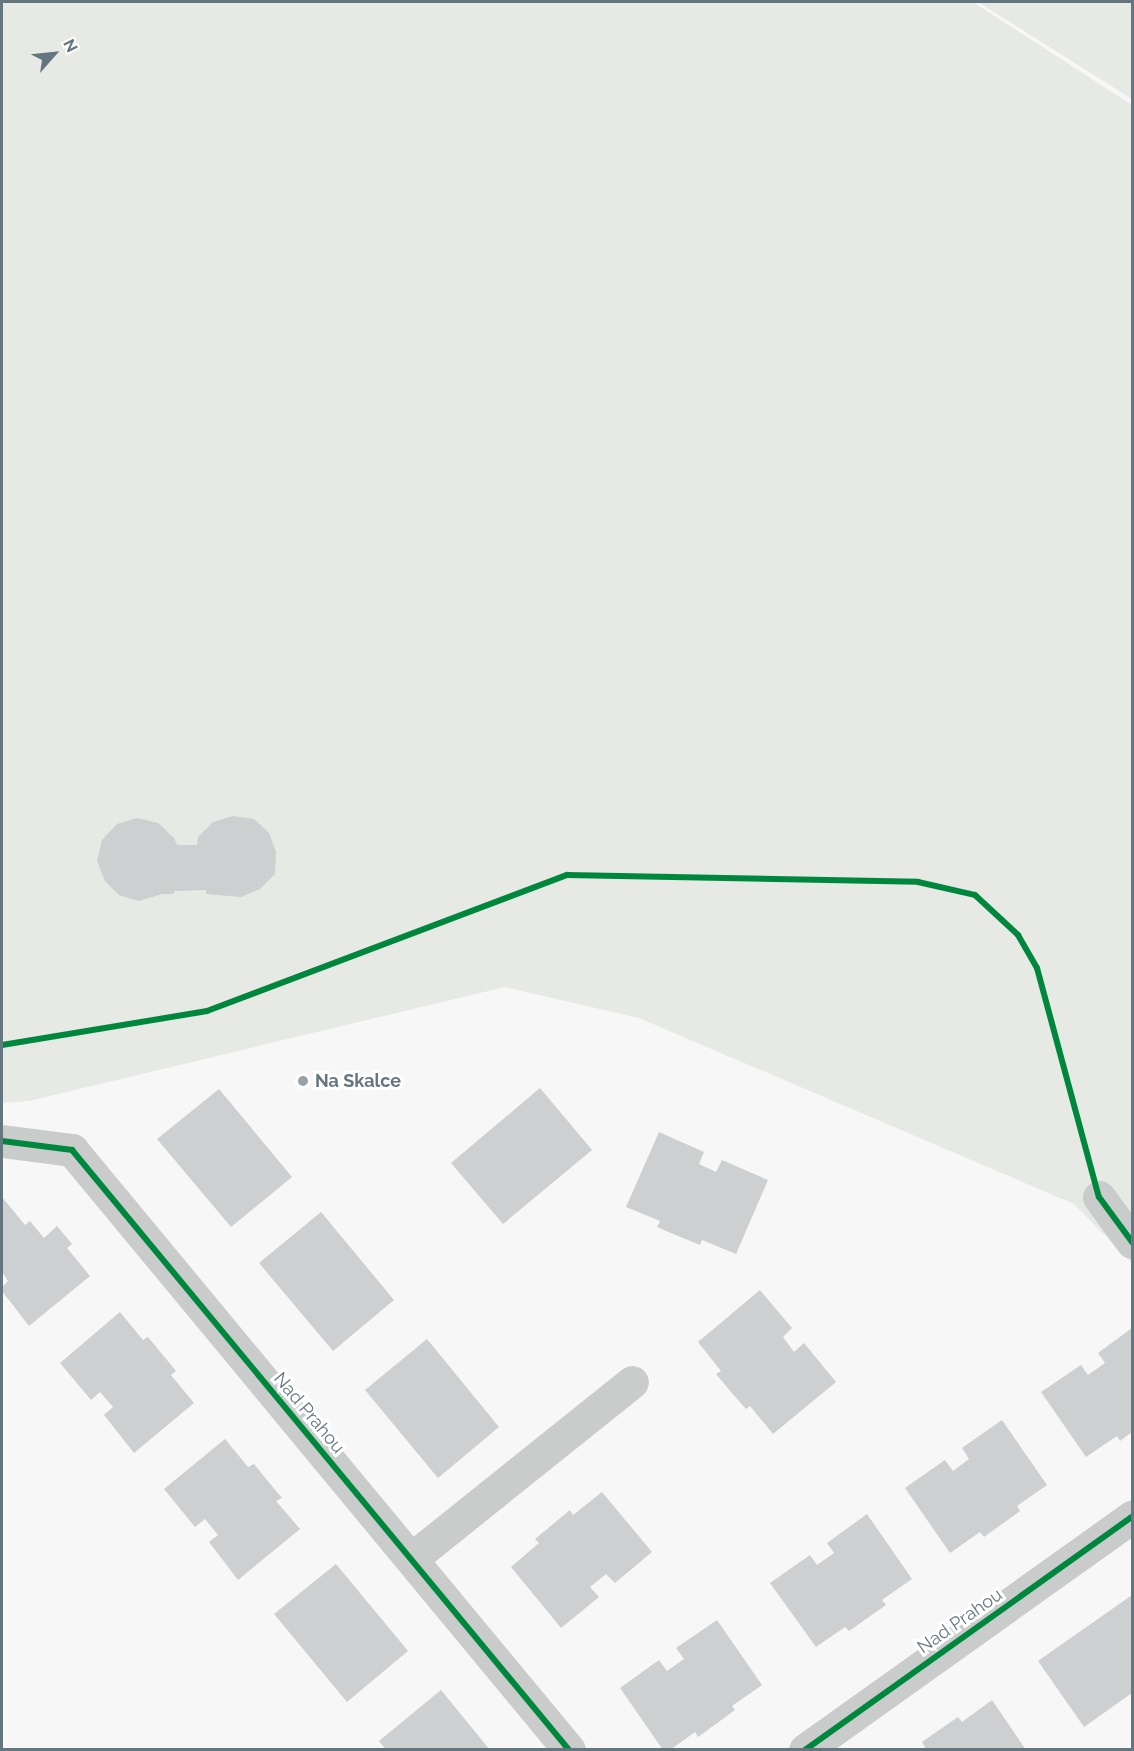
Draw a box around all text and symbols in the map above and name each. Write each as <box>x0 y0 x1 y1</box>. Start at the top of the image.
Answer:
north arrow <box>24 24 84 84</box>
text: N <box>59 36 82 55</box>
place label: Na Skalce <box>315 1070 401 1092</box>
marker: Na Skalce <box>296 1074 310 1088</box>
street label: Nad Prahou <box>269 1368 349 1458</box>
street label: Nad Prahou <box>913 1584 1007 1658</box>

